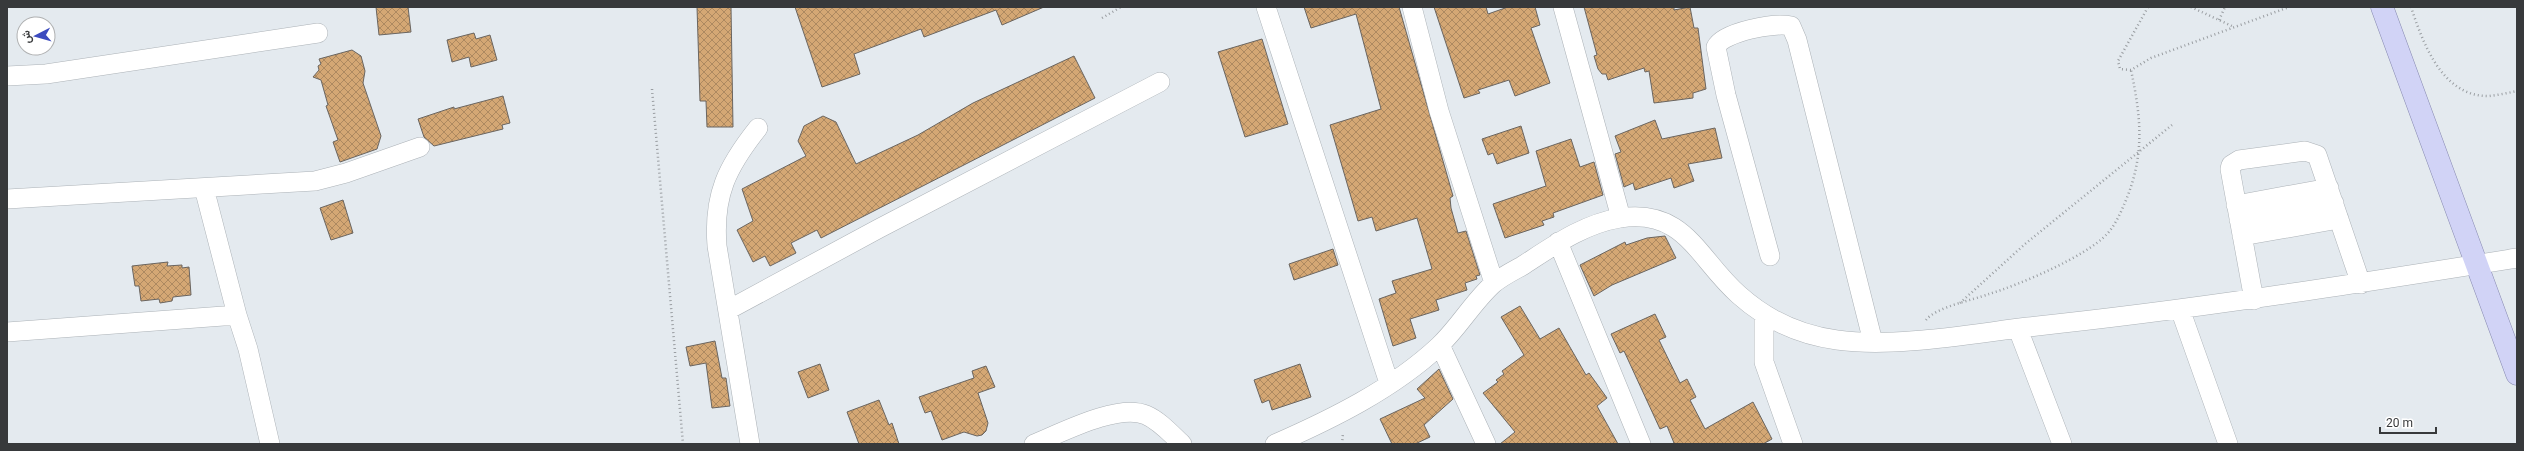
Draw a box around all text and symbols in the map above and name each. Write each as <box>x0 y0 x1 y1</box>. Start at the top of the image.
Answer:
north arrow <box>16 16 56 56</box>
text: ش <box>19 30 34 44</box>
scale bar <box>2380 409 2436 435</box>
text: 20 m <box>2386 416 2413 430</box>

